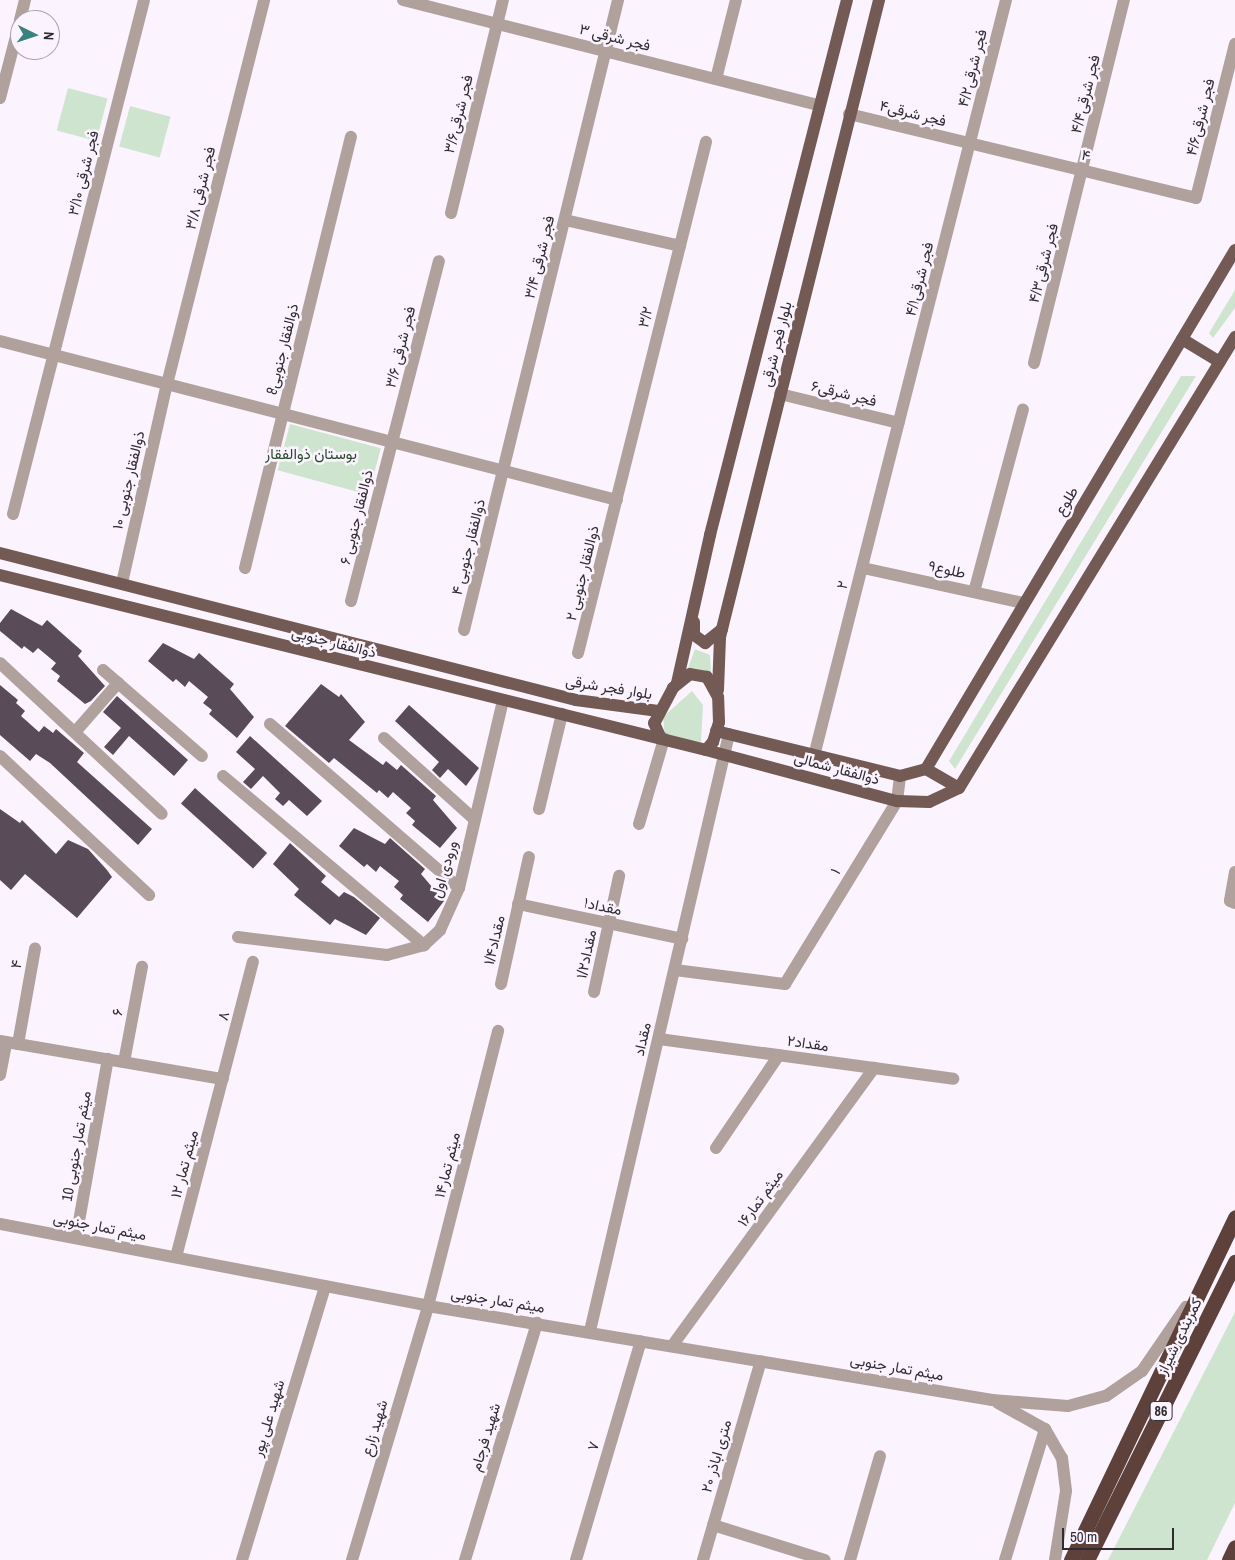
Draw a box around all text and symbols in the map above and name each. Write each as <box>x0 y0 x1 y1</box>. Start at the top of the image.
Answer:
north arrow <box>10 10 60 60</box>
street label: ۳ فجر شرقی <box>578 19 652 55</box>
street label: فجر شرقی۴/۲ <box>954 27 990 109</box>
text: N <box>40 31 58 41</box>
street label: فجر شرقی۴/۴ <box>1067 53 1103 135</box>
street label: فجر شرقی۳/۶ <box>440 73 476 155</box>
street label: فجر شرقی۴/۶ <box>1182 77 1218 157</box>
street label: فجر شرقی۴ <box>878 96 948 130</box>
street label: ۳/۱۰ فجر شرقی <box>64 129 102 217</box>
street label: ۳/۸ فجر شرقی <box>181 145 219 231</box>
street label: ۴ <box>1080 145 1092 165</box>
street label: ۳/۴ فجر شرقی <box>520 214 558 300</box>
street label: فجر شرقی۴/۳ <box>1024 221 1062 305</box>
street label: فجر شرقی۴/۱ <box>901 240 937 318</box>
street label: بلوار فجر شرقی <box>757 299 795 389</box>
street label: 8ذوالفقار جنوبی <box>262 302 302 396</box>
street label: ۳/۶ فجر شرقی <box>381 304 419 390</box>
street label: ۳/۲ <box>634 305 656 329</box>
street label: فجر شرقی۶ <box>809 376 879 410</box>
street label: ۱۰ ذوالفقار جنوبی <box>108 429 148 531</box>
park label: بوستان ذوالفقار <box>265 445 357 463</box>
street label: ۶ ذوالفقار جنوبی <box>336 468 376 566</box>
street label: طلوع <box>1050 483 1082 519</box>
street label: ۴ ذوالفقار جنوبی <box>447 497 489 597</box>
street label: ۲ ذوالفقار جنوبی <box>561 523 603 623</box>
street label: طلوع۹ <box>927 556 967 582</box>
street label: ۲ <box>832 579 852 591</box>
street label: ذوالفقار جنوبی <box>290 623 378 661</box>
street label: بلوار فجر شرقی <box>564 671 654 703</box>
street label: ذوالفقار شمالی <box>792 748 882 788</box>
street label: ورودی اول <box>427 838 461 900</box>
street label: ۱ <box>826 864 844 878</box>
street label: مقداد۱ <box>582 893 624 919</box>
street label: مقداد۱/۴ <box>480 913 508 967</box>
street label: مقداد۱/۲ <box>572 928 600 980</box>
street label: ۴ <box>6 958 26 970</box>
street label: ۶ <box>108 1007 126 1017</box>
street label: ۸ <box>213 1010 233 1022</box>
street label: مقداد <box>629 1020 655 1058</box>
street label: مقداد۲ <box>786 1031 830 1055</box>
street label: میثم تمار جنوبی 10 <box>57 1089 95 1203</box>
street label: میثم تمار ۱۲ <box>166 1128 202 1200</box>
street label: میثم تمار۱۴ <box>430 1130 464 1200</box>
street label: میثم تمار۱۶ <box>733 1166 787 1230</box>
street label: میثم تمار جنوبی <box>52 1208 148 1244</box>
street label: میثم تمار جنوبی <box>450 1284 546 1316</box>
street label: کمربندی شیراز <box>1153 1295 1205 1377</box>
street label: میثم تمار جنوبی <box>849 1350 945 1384</box>
street label: شهید علی پور <box>248 1378 288 1458</box>
street label: شهید زارع <box>357 1398 391 1458</box>
road number: 86 <box>1148 1400 1174 1422</box>
street label: شهید فرجام <box>466 1401 504 1473</box>
street label: ۲۰ متری اباذر <box>697 1418 735 1494</box>
street label: ۷ <box>583 1439 603 1453</box>
scale bar <box>1065 1518 1178 1550</box>
text: 50 m <box>1070 1526 1097 1547</box>

